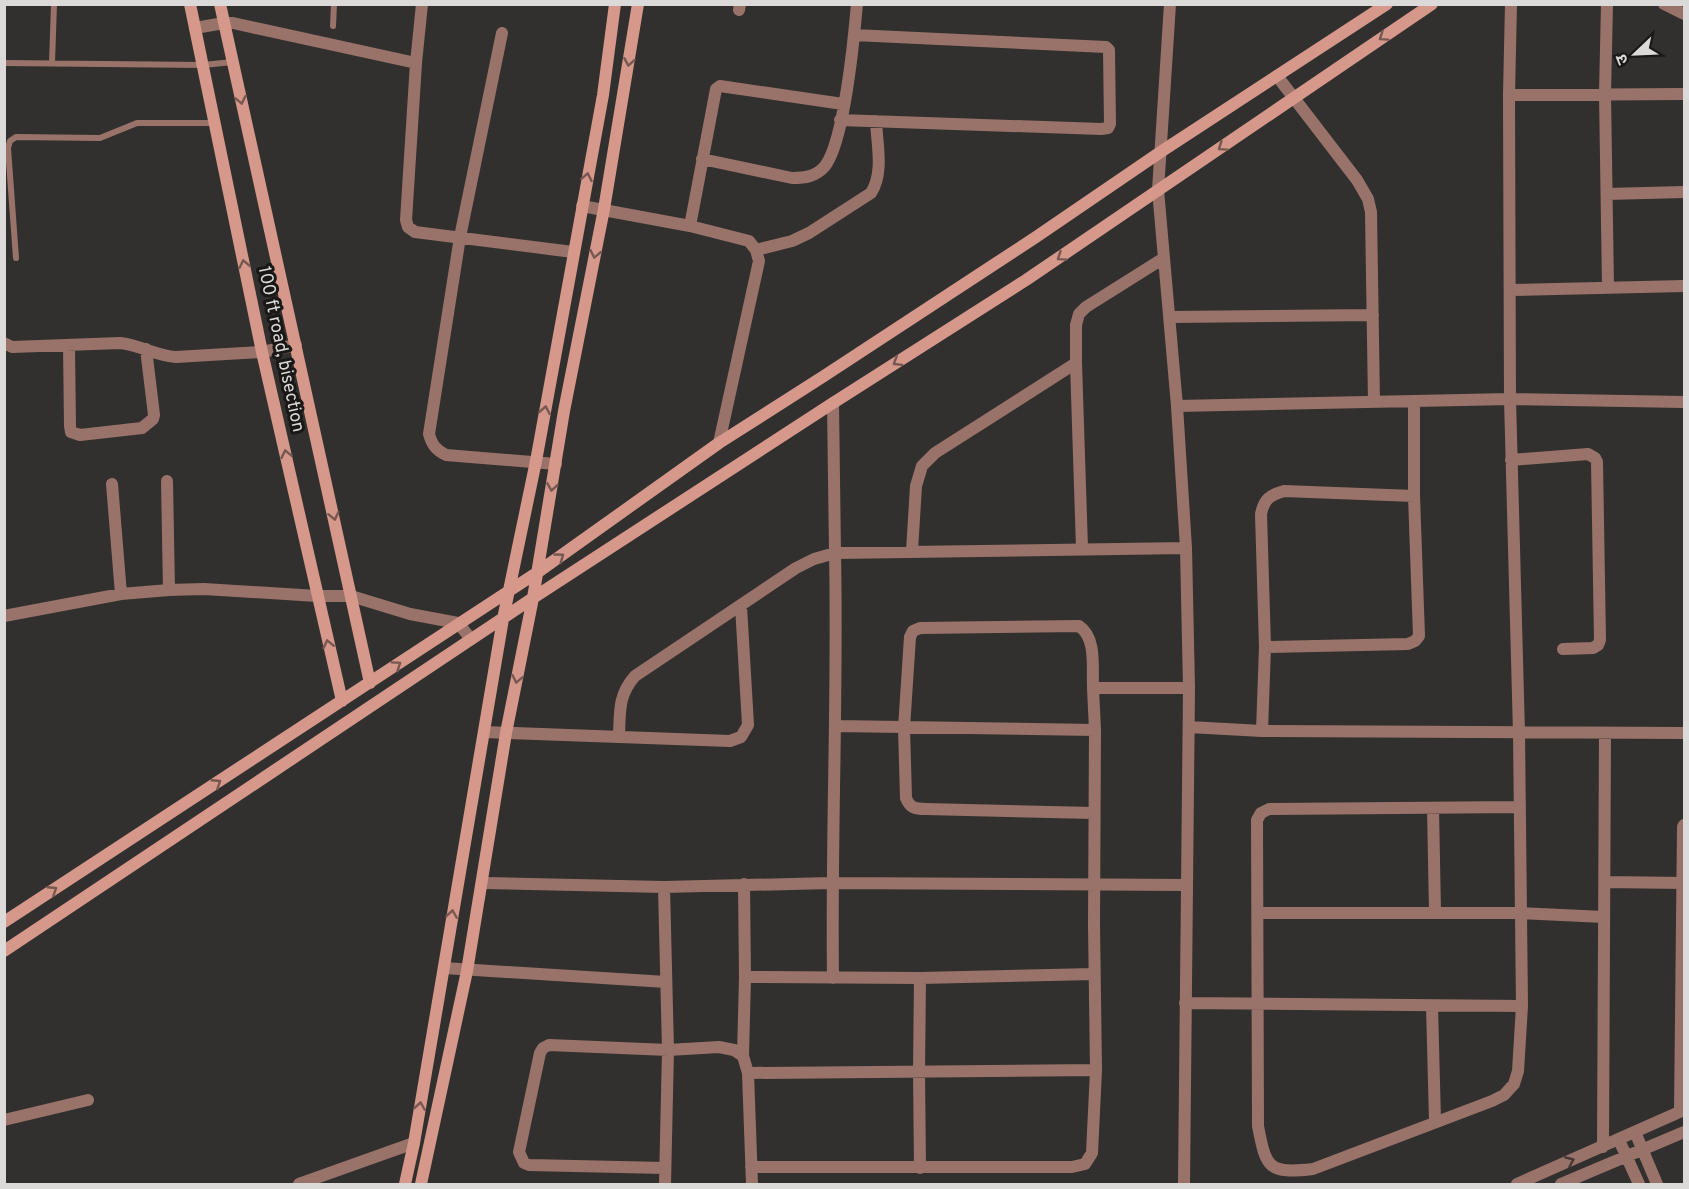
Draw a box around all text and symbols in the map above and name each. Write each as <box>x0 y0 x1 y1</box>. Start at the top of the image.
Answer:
north arrow <box>1605 24 1665 84</box>
one-way arrow <box>1379 30 1390 41</box>
text: उ <box>1612 50 1634 67</box>
one-way arrow <box>623 58 635 67</box>
one-way arrow <box>234 95 247 105</box>
one-way arrow <box>1218 140 1229 151</box>
one-way arrow <box>580 172 593 182</box>
one-way arrow <box>589 249 602 259</box>
one-way arrow <box>1057 250 1068 261</box>
one-way arrow <box>239 259 252 269</box>
street label: 100 ft road, bisection <box>252 264 309 434</box>
one-way arrow <box>893 355 904 366</box>
one-way arrow <box>538 405 551 415</box>
one-way arrow <box>280 449 293 459</box>
one-way arrow <box>546 482 559 492</box>
one-way arrow <box>326 511 339 521</box>
one-way arrow <box>553 553 564 564</box>
one-way arrow <box>323 640 336 650</box>
one-way arrow <box>391 660 401 672</box>
one-way arrow <box>511 674 524 684</box>
one-way arrow <box>210 780 221 791</box>
one-way arrow <box>47 886 58 897</box>
one-way arrow <box>446 910 458 919</box>
one-way arrow <box>413 1102 425 1111</box>
one-way arrow <box>1564 1156 1575 1168</box>

